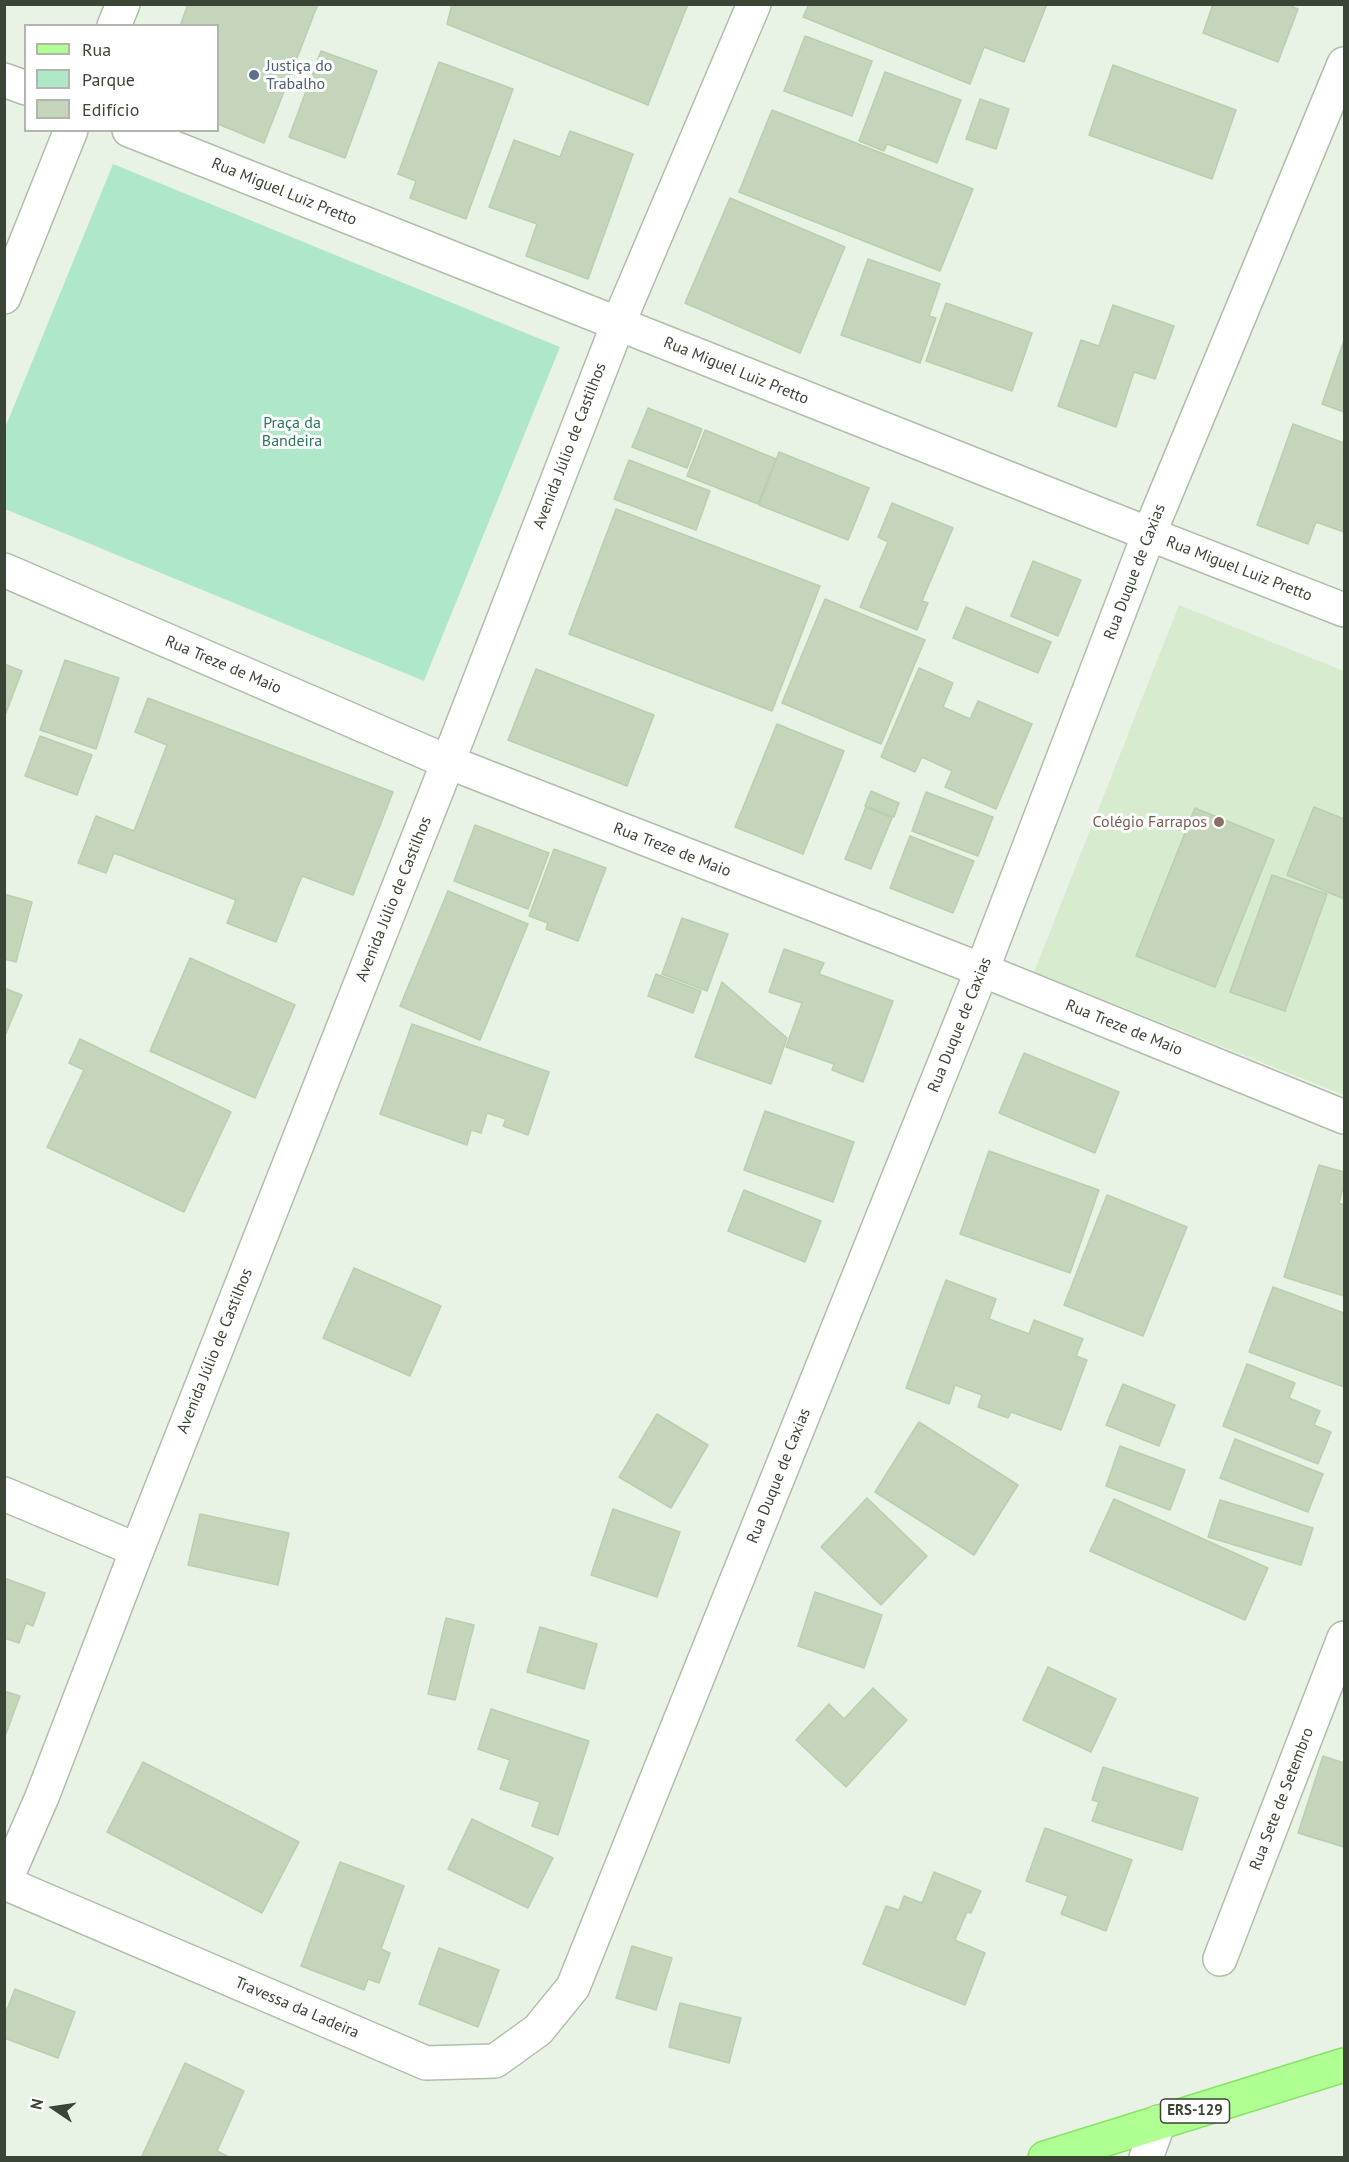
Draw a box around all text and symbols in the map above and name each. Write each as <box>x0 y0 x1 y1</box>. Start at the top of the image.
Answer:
legend <box>24 24 219 132</box>
text: Rua <box>82 38 111 61</box>
place label: Justiça do Trabalho <box>266 56 332 94</box>
text: Parque <box>82 68 135 91</box>
marker: Justiça do Trabalho <box>247 68 261 82</box>
text: Edifício <box>82 98 139 121</box>
street label: Rua Miguel Luiz Pretto <box>209 154 359 230</box>
street label: Rua Miguel Luiz Pretto <box>661 333 811 409</box>
street label: Avenida Júlio de Castilhos <box>529 360 611 532</box>
park label: Praça da Bandeira <box>262 413 322 451</box>
street label: Rua Duque de Caxias <box>1100 501 1170 643</box>
street label: Rua Miguel Luiz Pretto <box>1163 532 1315 606</box>
street label: Rua Treze de Maio <box>162 632 284 698</box>
place label: Colégio Farrapos <box>1093 812 1207 832</box>
street label: Avenida Júlio de Castilhos <box>352 814 436 984</box>
marker: Colégio Farrapos <box>1212 815 1226 829</box>
street label: Rua Treze de Maio <box>610 819 734 881</box>
street label: Rua Duque de Caxias <box>924 955 996 1095</box>
street label: Rua Treze de Maio <box>1063 996 1185 1060</box>
street label: Avenida Júlio de Castilhos <box>173 1266 257 1436</box>
street label: Rua Duque de Caxias <box>743 1406 815 1546</box>
street label: Rua Sete de Setembro <box>1246 1725 1318 1873</box>
street label: Travessa da Ladeira <box>232 1973 362 2043</box>
north arrow <box>24 2078 84 2138</box>
text: N <box>26 2097 47 2111</box>
road number: ERS-129 <box>1160 2099 1230 2123</box>

